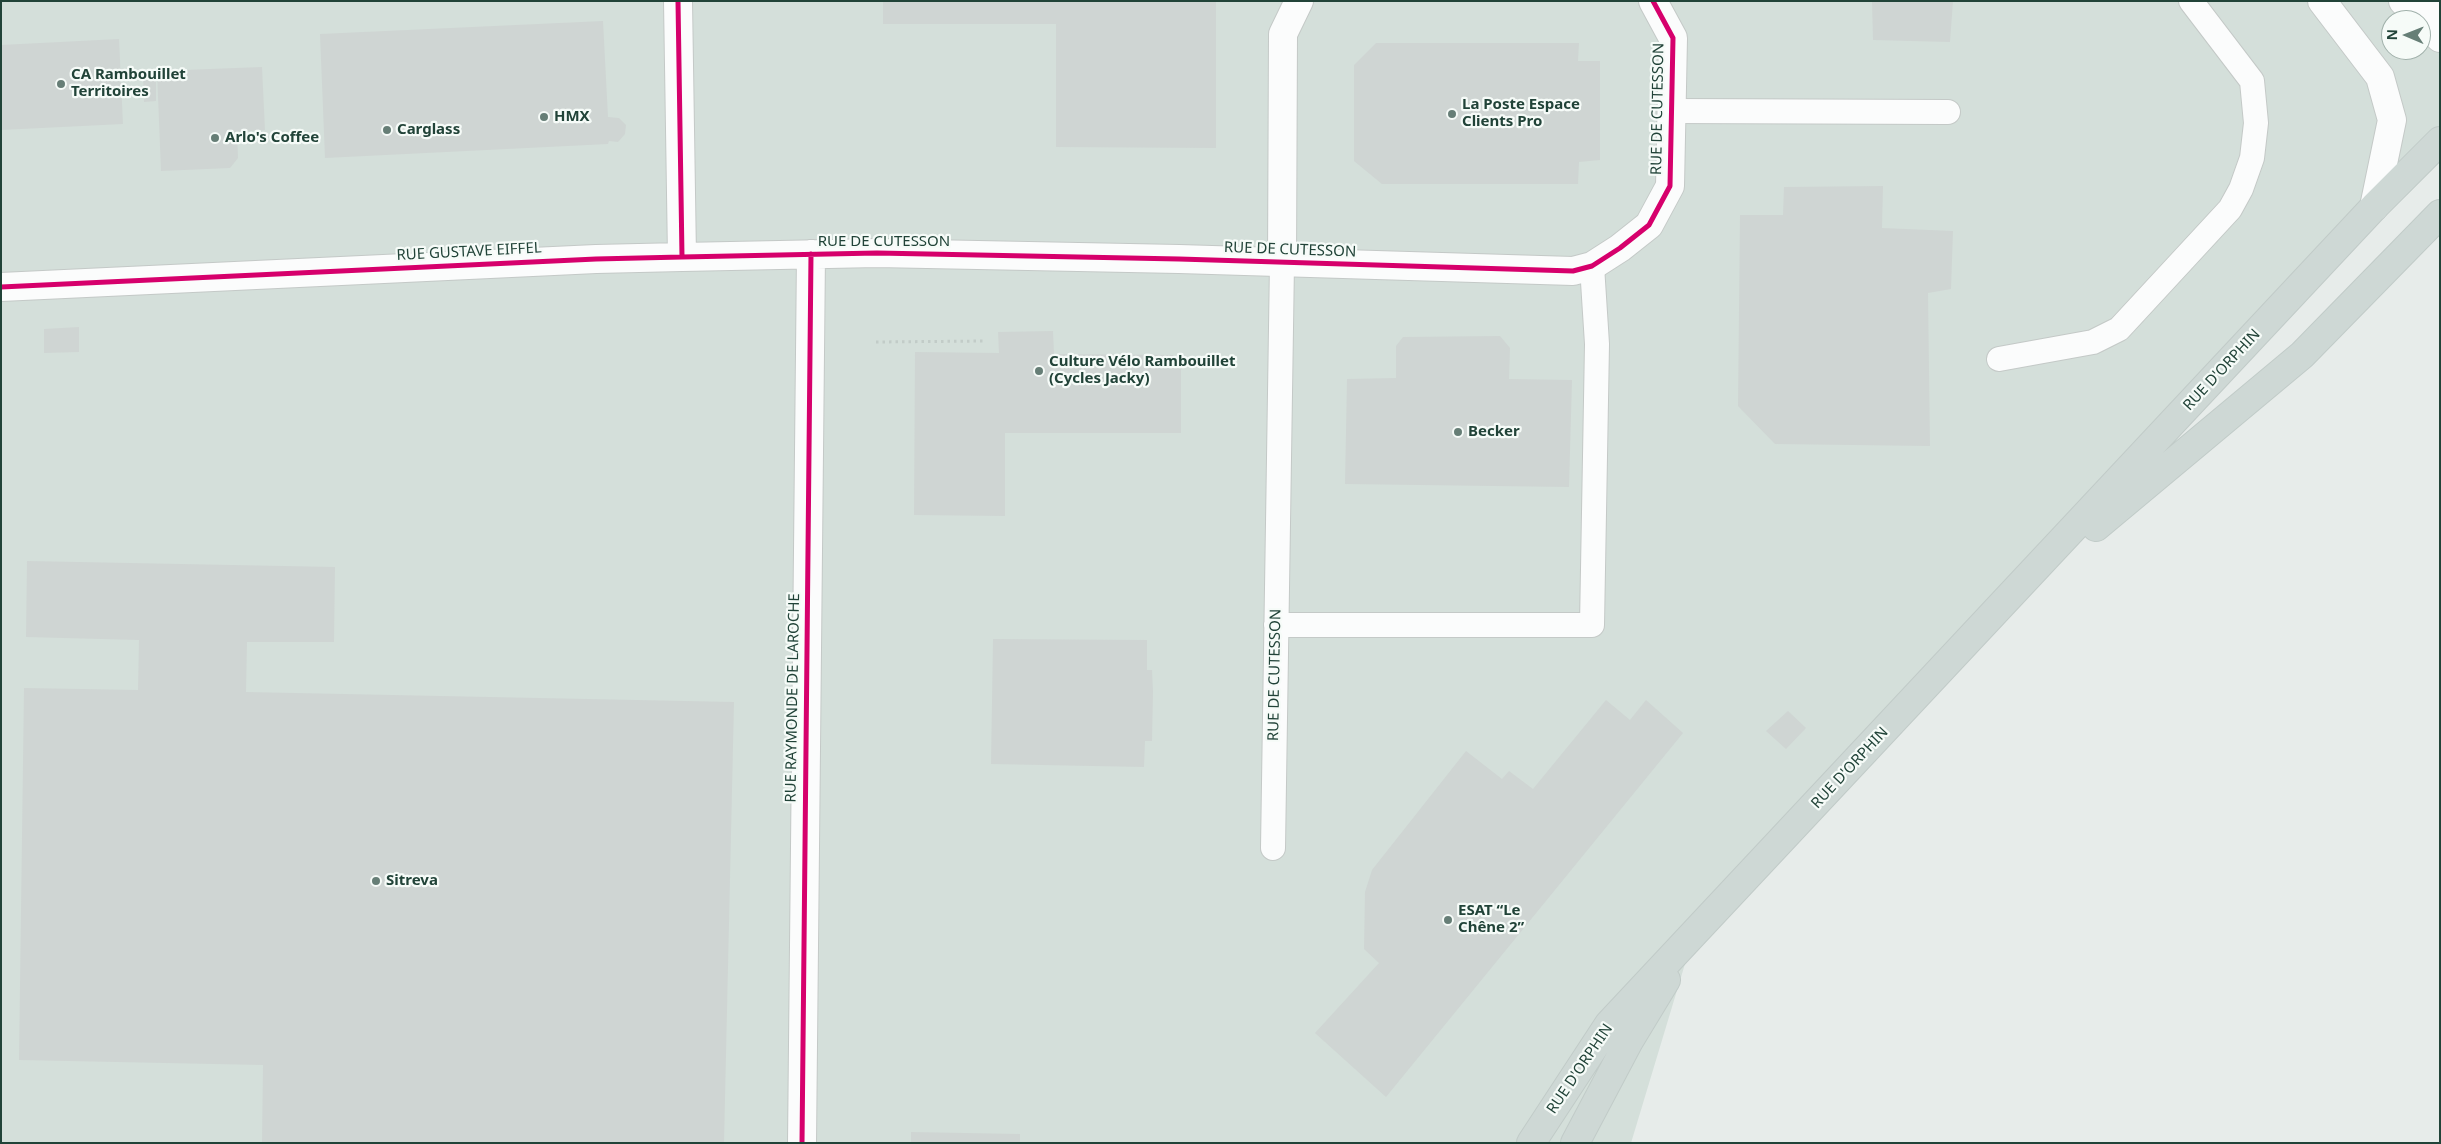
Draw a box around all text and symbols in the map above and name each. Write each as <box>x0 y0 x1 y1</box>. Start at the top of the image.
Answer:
north arrow <box>2381 10 2431 60</box>
text: N <box>2382 29 2401 41</box>
street label: RUE DE CUTESSON <box>1648 43 1668 175</box>
place label: CA Rambouillet Territoires <box>71 66 186 101</box>
marker: CA Rambouillet Territoires <box>55 78 67 90</box>
place label: La Poste Espace Clients Pro <box>1462 96 1580 131</box>
place label: HMX <box>554 108 590 126</box>
marker: La Poste Espace Clients Pro <box>1446 108 1458 120</box>
marker: HMX <box>538 111 550 123</box>
place label: Carglass <box>397 121 460 139</box>
marker: Carglass <box>381 124 393 136</box>
place label: Arlo's Coffee <box>225 129 319 147</box>
marker: Arlo's Coffee <box>209 132 221 144</box>
street label: RUE DE CUTESSON <box>818 233 950 251</box>
street label: RUE GUSTAVE EIFFEL <box>396 239 542 265</box>
street label: RUE DE CUTESSON <box>1224 239 1356 261</box>
street label: RUE D'ORPHIN <box>2180 326 2264 414</box>
place label: Culture Vélo Rambouillet (Cycles Jacky) <box>1049 353 1235 388</box>
marker: Culture Vélo Rambouillet (Cycles Jacky) <box>1033 365 1045 377</box>
place label: Becker <box>1468 423 1520 441</box>
marker: Becker <box>1452 426 1464 438</box>
street label: RUE RAYMONDE DE LAROCHE <box>782 593 804 803</box>
street label: RUE DE CUTESSON <box>1265 609 1285 741</box>
street label: RUE D'ORPHIN <box>1808 724 1892 812</box>
place label: Sitreva <box>386 872 438 890</box>
marker: Sitreva <box>370 875 382 887</box>
place label: ESAT “Le Chêne 2” <box>1458 902 1524 937</box>
marker: ESAT “Le Chêne 2” <box>1442 914 1454 926</box>
street label: RUE D'ORPHIN <box>1543 1021 1617 1117</box>

